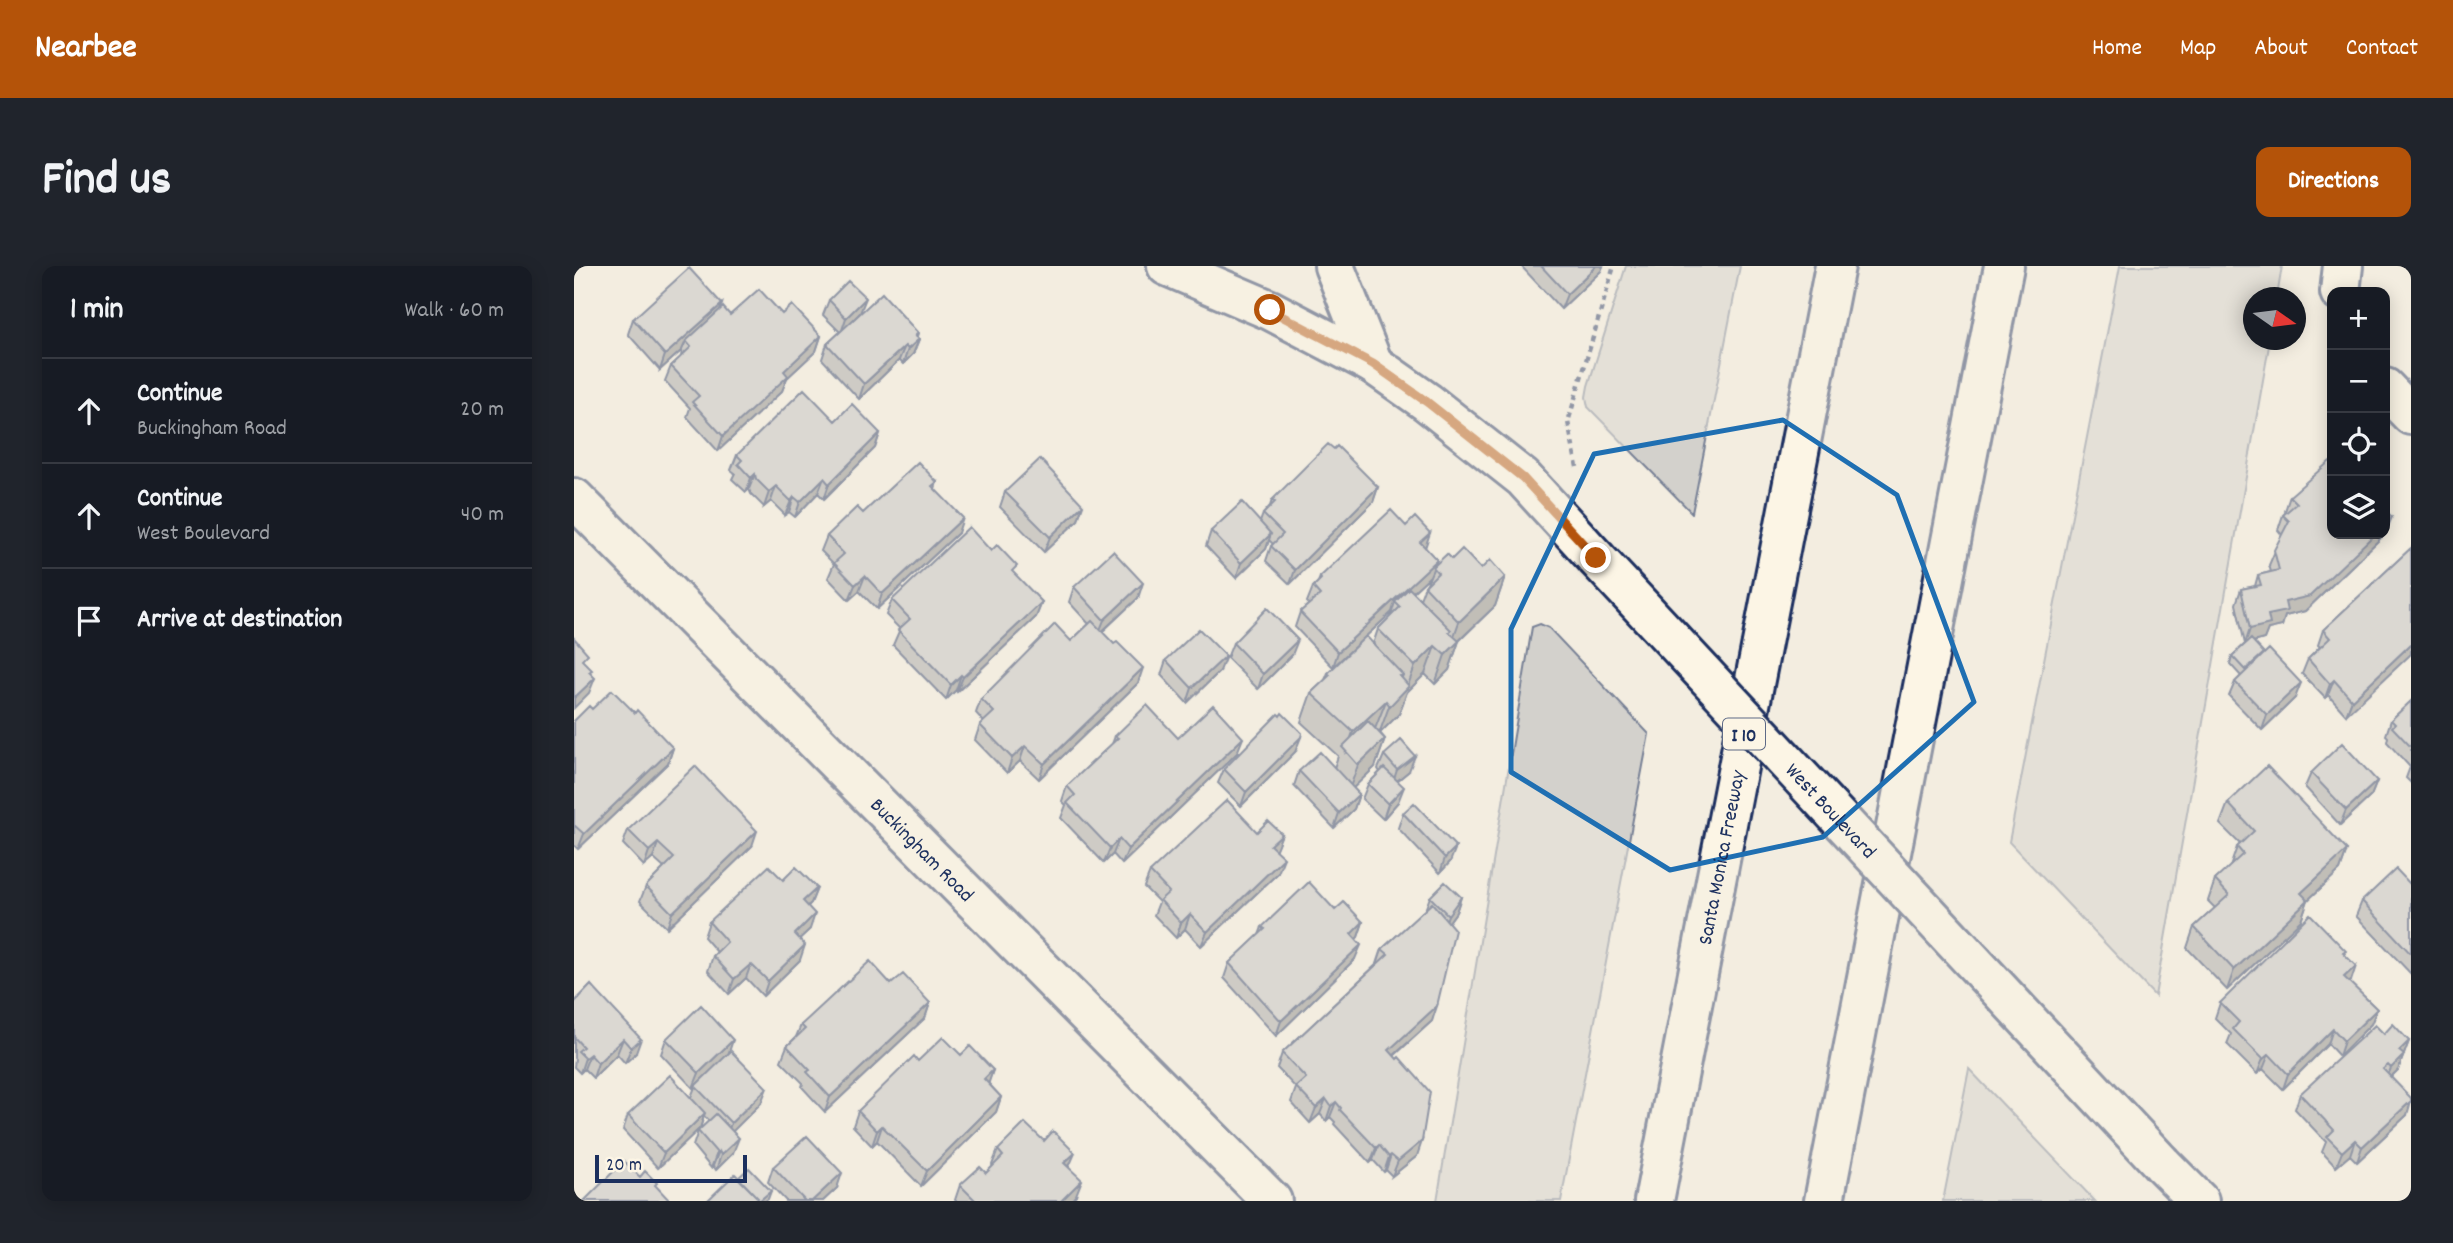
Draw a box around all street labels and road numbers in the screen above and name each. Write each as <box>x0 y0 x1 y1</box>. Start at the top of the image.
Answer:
road number: I 10 <box>1723 719 1765 750</box>
street label: West Boulevard <box>1777 757 1882 867</box>
street label: Santa Monica Freeway <box>1692 768 1755 948</box>
street label: Buckingham Road <box>862 792 980 911</box>

